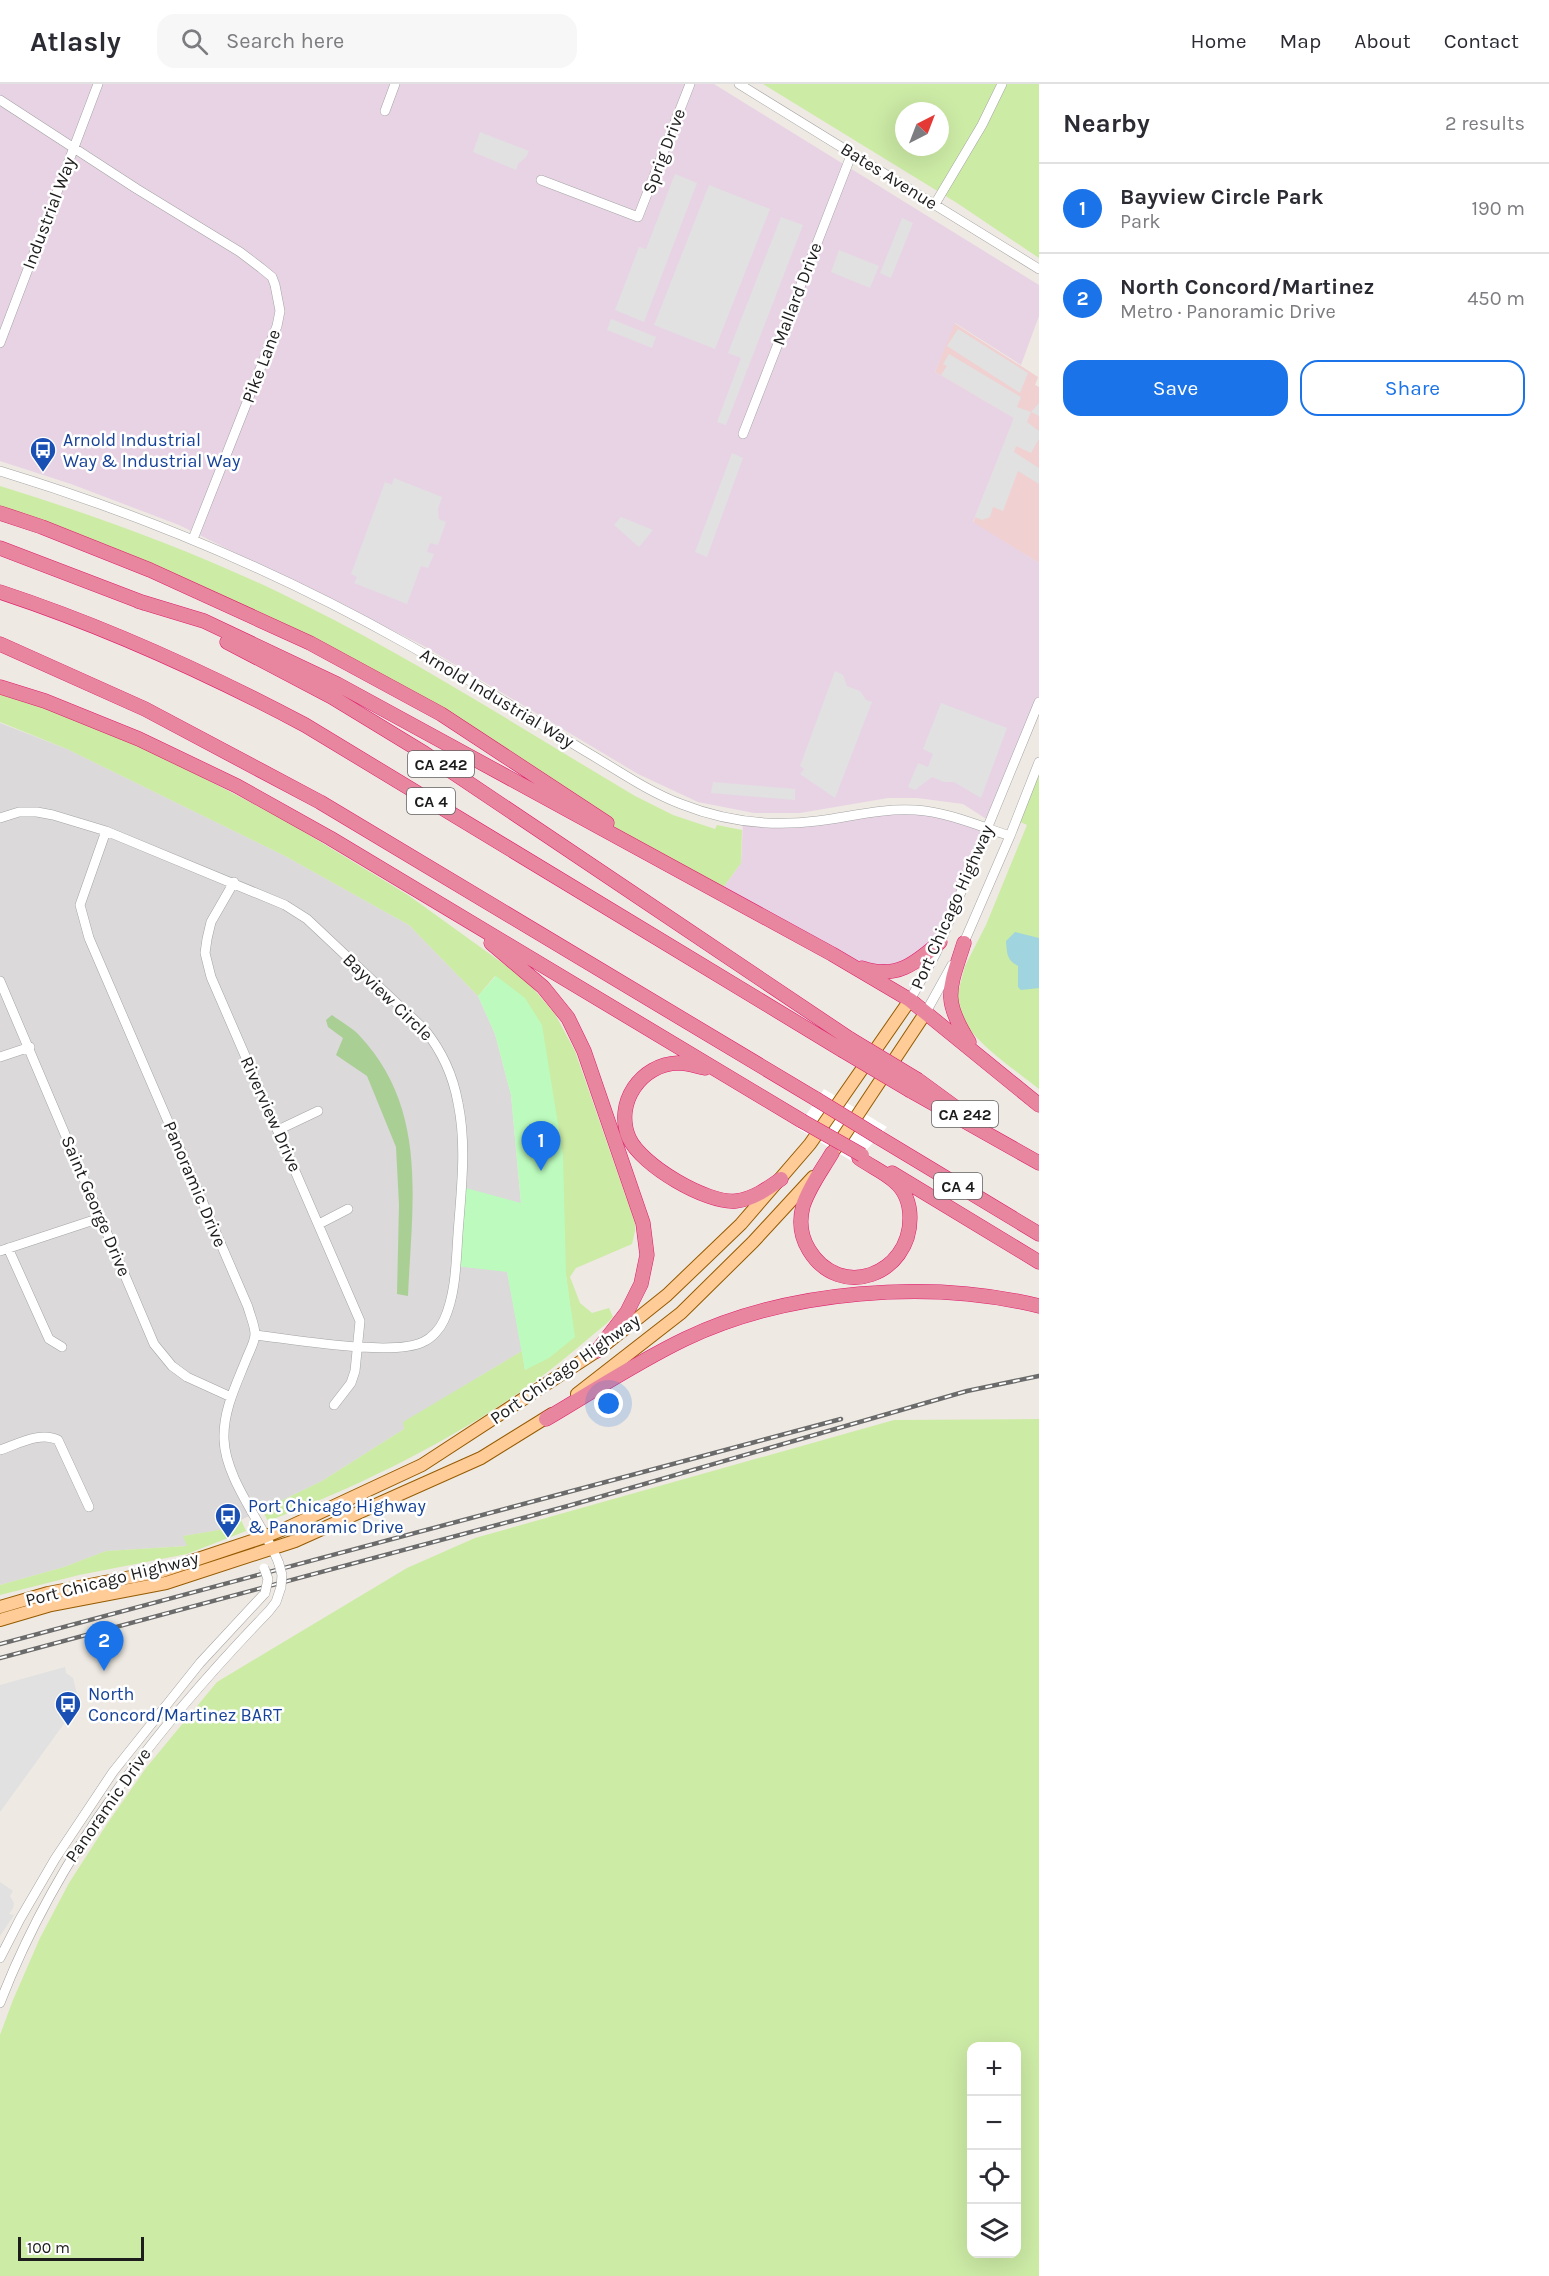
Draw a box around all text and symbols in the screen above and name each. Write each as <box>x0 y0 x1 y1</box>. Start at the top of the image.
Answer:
search box <box>157 14 577 68</box>
text: Atlasly <box>30 25 121 58</box>
icon: search <box>178 25 211 58</box>
text: Search here <box>226 28 344 54</box>
text: Home <box>1191 29 1247 53</box>
text: Map <box>1280 29 1321 53</box>
text: About <box>1354 29 1411 53</box>
text: Contact <box>1444 29 1519 53</box>
north arrow <box>895 102 949 156</box>
street label: Sprig Drive <box>638 105 690 197</box>
text: Nearby <box>1063 108 1150 139</box>
text: 2 results <box>1445 112 1525 135</box>
street label: Bates Avenue <box>836 138 942 214</box>
street label: Industrial Way <box>17 153 81 272</box>
text: Bayview Circle Park <box>1120 184 1323 210</box>
text: 1 <box>1079 197 1086 220</box>
text: 190 m <box>1471 197 1525 220</box>
text: Park <box>1120 210 1161 233</box>
street label: Mallard Drive <box>767 239 827 349</box>
text: North Concord/Martinez <box>1120 274 1374 300</box>
text: 2 <box>1076 287 1089 310</box>
text: 450 m <box>1467 287 1525 310</box>
text: Metro · Panoramic Drive <box>1120 300 1336 323</box>
street label: Pike Lane <box>237 326 285 406</box>
button: Save <box>1063 360 1288 416</box>
button: Share <box>1300 360 1525 416</box>
place label: Arnold Industrial Way & Industrial Way <box>63 429 241 472</box>
bus stop icon: Arnold Industrial Way & Industrial Way <box>28 435 58 473</box>
street label: Arnold Industrial Way <box>416 643 579 753</box>
road number: CA 242 <box>408 751 474 777</box>
road number: CA 4 <box>407 788 455 814</box>
street label: Port Chicago Highway <box>906 821 998 993</box>
street label: Bayview Circle <box>338 948 438 1046</box>
street label: Riverview Drive <box>236 1053 306 1175</box>
road number: CA 242 <box>932 1101 998 1127</box>
street label: Panoramic Drive <box>159 1118 231 1250</box>
pin: 1 <box>522 1122 560 1171</box>
street label: Saint George Drive <box>56 1132 136 1280</box>
road number: CA 4 <box>934 1173 982 1199</box>
street label: Port Chicago Highway <box>486 1309 645 1429</box>
your location <box>594 1389 623 1418</box>
place label: Port Chicago Highway & Panoramic Drive <box>248 1495 426 1538</box>
bus stop icon: Port Chicago Highway & Panoramic Drive <box>213 1501 243 1539</box>
street label: Port Chicago Highway <box>23 1547 202 1611</box>
pin: 2 <box>84 1622 124 1671</box>
place label: North Concord/Martinez BART <box>88 1683 282 1726</box>
bus stop icon: North Concord/Martinez BART <box>53 1689 83 1727</box>
street label: Panoramic Drive <box>60 1743 156 1867</box>
map controls <box>967 2042 1021 2258</box>
button: + <box>967 2042 1021 2096</box>
button: − <box>967 2096 1021 2150</box>
button: locate <box>967 2150 1021 2204</box>
button: layers <box>967 2204 1021 2258</box>
scale bar <box>18 2234 144 2262</box>
text: 100 m <box>27 2238 70 2257</box>

